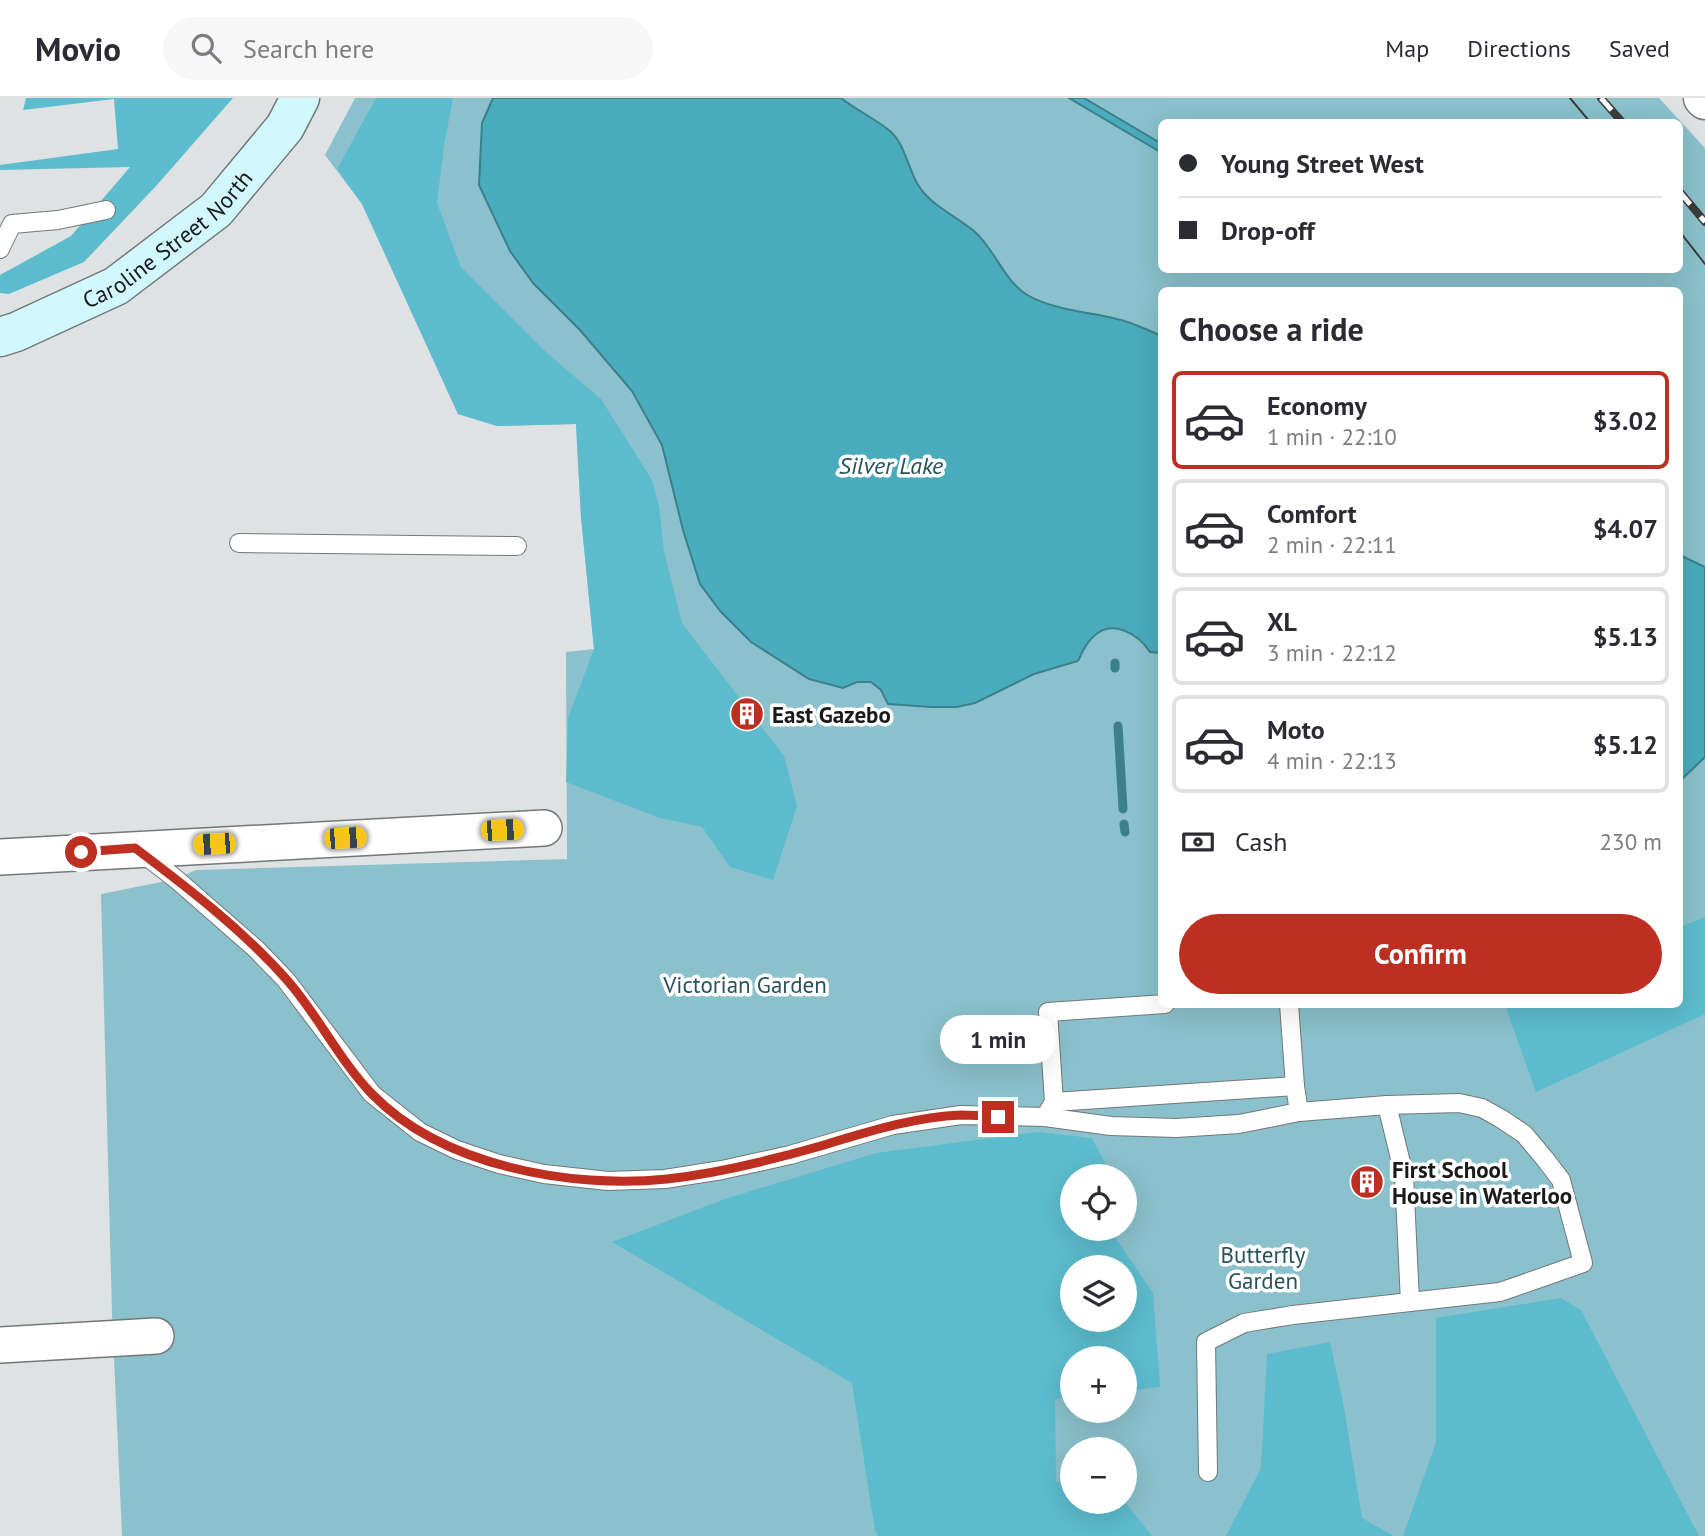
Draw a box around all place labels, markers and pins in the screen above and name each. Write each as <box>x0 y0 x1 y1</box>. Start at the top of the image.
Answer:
building icon: East Gazebo <box>728 695 766 733</box>
place label: East Gazebo <box>772 700 891 729</box>
place label: First School House in Waterloo <box>1392 1155 1572 1210</box>
building icon: First School House in Waterloo <box>1348 1163 1386 1201</box>

